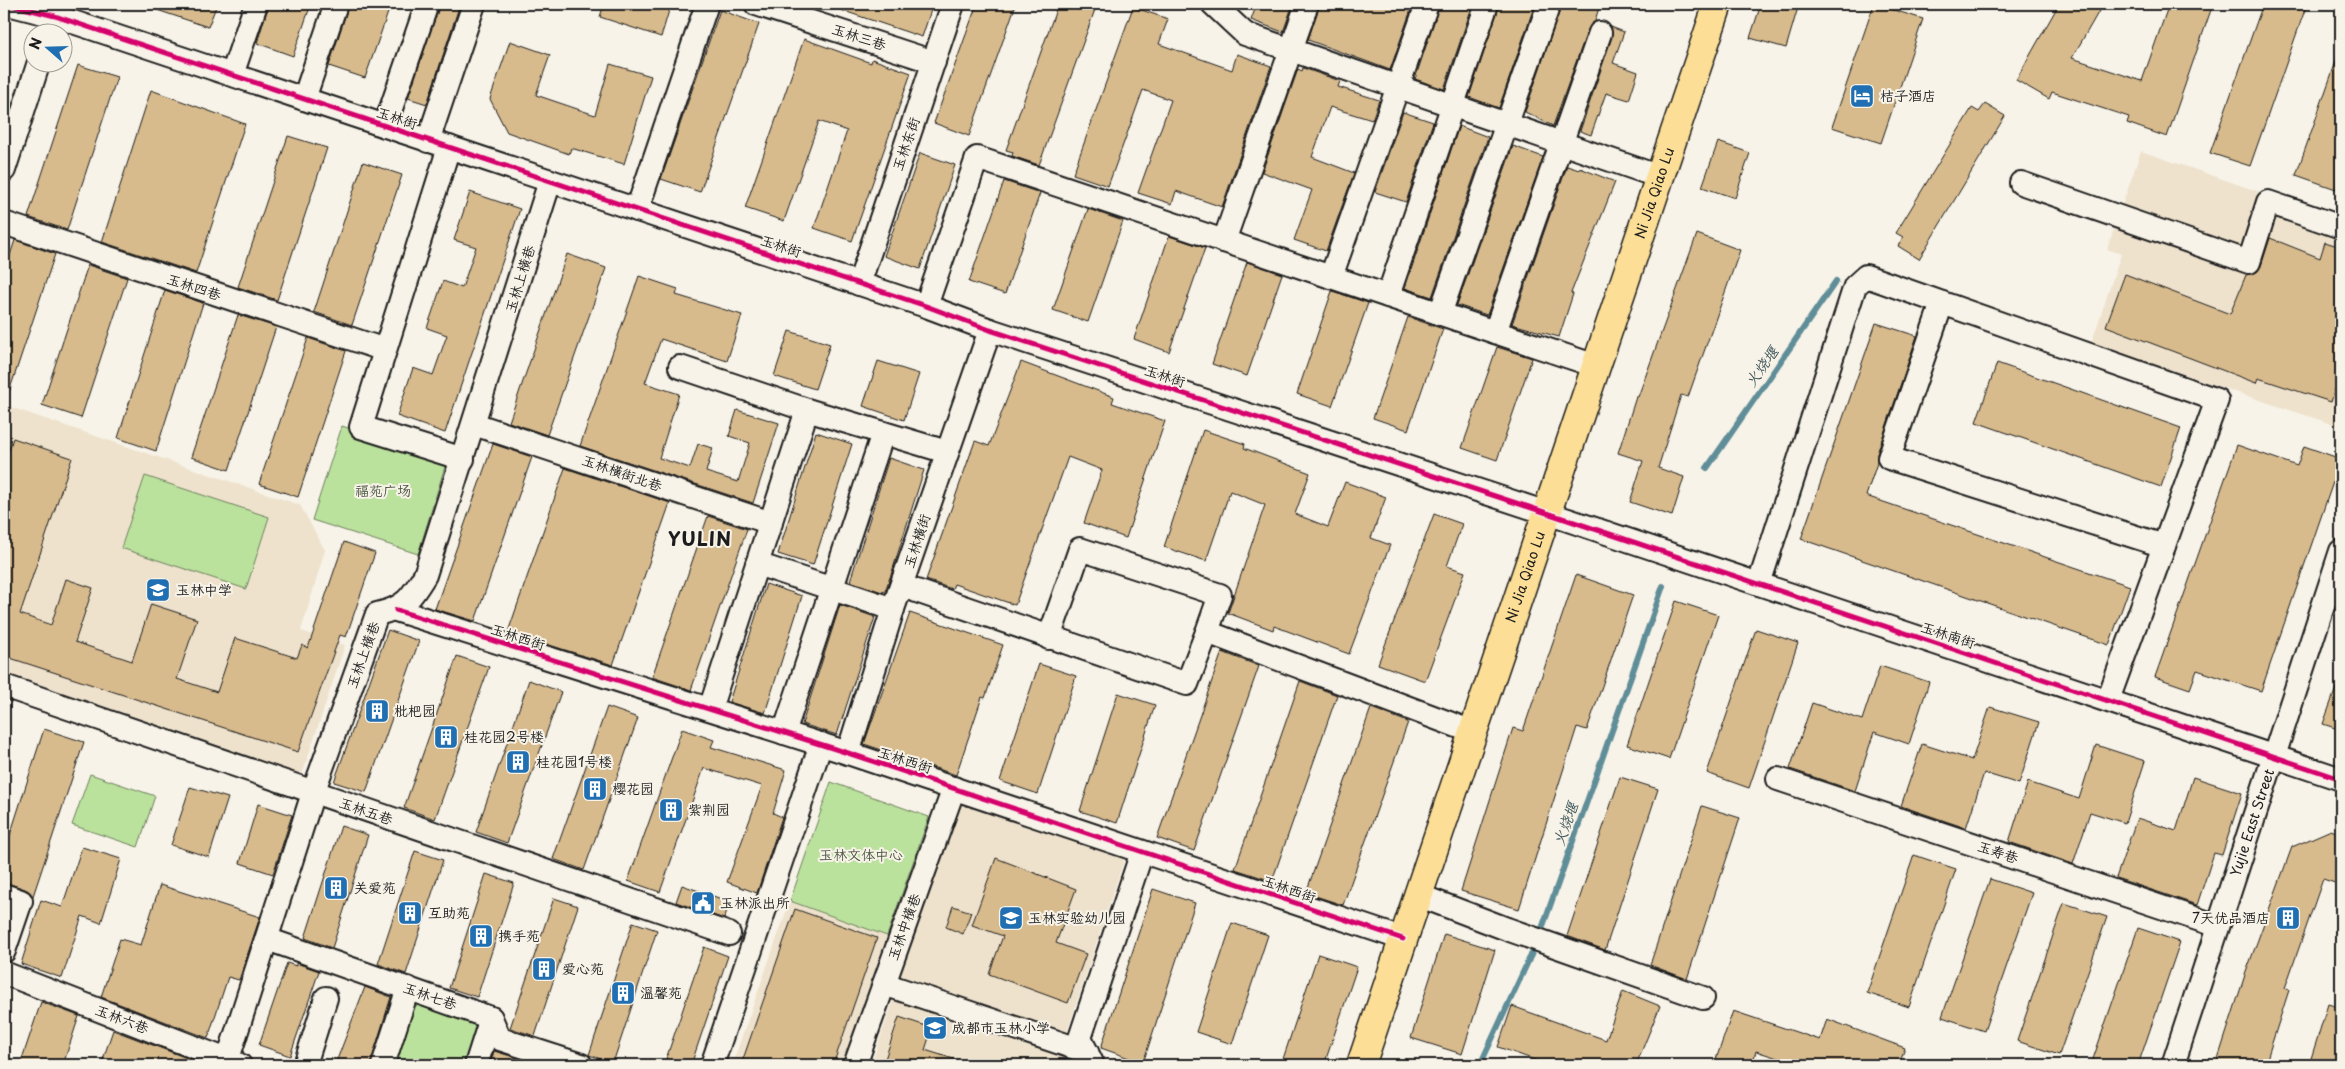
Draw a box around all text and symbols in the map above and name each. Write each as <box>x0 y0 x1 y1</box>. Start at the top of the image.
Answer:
street label: 玉林三巷 <box>829 18 890 55</box>
north arrow <box>22 22 72 72</box>
text: N <box>24 35 47 52</box>
hotel icon: 桔子酒店 <box>1849 83 1875 109</box>
place label: 桔子酒店 <box>1880 85 1936 106</box>
street label: 玉林街 <box>374 101 420 134</box>
street label: 玉林东街 <box>886 114 925 174</box>
street label: Ni Jia Qiao Lu <box>1629 144 1679 241</box>
street label: 玉林街 <box>758 229 804 262</box>
street label: 玉林上横巷 <box>499 241 540 315</box>
street label: 玉林四巷 <box>164 268 225 305</box>
water label: 火烧堰 <box>1738 339 1784 391</box>
street label: 玉林街 <box>1142 359 1188 392</box>
street label: 玉林横街北巷 <box>579 449 666 496</box>
park label: 福苑广场 <box>355 480 411 501</box>
street label: 玉林横街 <box>898 511 935 571</box>
district label: YULIN <box>668 524 732 552</box>
street label: Ni Jia Qiao Lu <box>1500 528 1550 625</box>
school or university icon: 玉林中学 <box>145 577 171 603</box>
place label: 玉林中学 <box>176 579 232 600</box>
street label: 玉林南街 <box>1918 616 1978 653</box>
street label: 玉林上横巷 <box>341 617 385 691</box>
street label: 玉林西街 <box>488 618 548 655</box>
building icon: 枇杷园 <box>364 698 390 724</box>
place label: 枇杷园 <box>394 700 436 721</box>
building icon: 桂花园2号楼 <box>433 724 459 750</box>
place label: 桂花园2号楼 <box>464 726 544 747</box>
street label: 玉林西街 <box>875 741 935 778</box>
building icon: 桂花园1号楼 <box>505 749 531 775</box>
place label: 桂花园1号楼 <box>536 751 612 772</box>
street label: Yujie East Street <box>2224 765 2279 879</box>
building icon: 樱花园 <box>582 776 608 802</box>
place label: 樱花园 <box>612 778 654 799</box>
street label: 玉林五巷 <box>336 791 397 830</box>
building icon: 紫荆园 <box>658 797 684 823</box>
water label: 火烧堰 <box>1546 797 1584 849</box>
place label: 紫荆园 <box>688 799 730 820</box>
street label: 玉寿巷 <box>1975 835 2022 868</box>
park label: 玉林文体中心 <box>819 844 903 865</box>
street label: 玉林西街 <box>1259 869 1319 908</box>
building icon: 关爱苑 <box>323 875 349 901</box>
place label: 关爱苑 <box>354 877 396 898</box>
street label: 玉林中横巷 <box>882 889 926 963</box>
public building icon: 玉林派出所 <box>690 890 716 916</box>
place label: 玉林派出所 <box>720 892 790 913</box>
building icon: 互助苑 <box>397 900 423 926</box>
place label: 互助苑 <box>428 902 470 923</box>
school or university icon: 玉林实验幼儿园 <box>998 905 1024 931</box>
building icon: 7天优品酒店 <box>2275 905 2301 931</box>
place label: 玉林实验幼儿园 <box>1028 907 1126 928</box>
place label: 7天优品酒店 <box>2192 907 2270 928</box>
building icon: 携手苑 <box>468 923 494 949</box>
place label: 携手苑 <box>498 925 540 946</box>
building icon: 爱心苑 <box>531 956 557 982</box>
place label: 爱心苑 <box>562 958 604 979</box>
street label: 玉林七巷 <box>400 976 461 1015</box>
building icon: 温馨苑 <box>610 980 636 1006</box>
place label: 温馨苑 <box>640 982 682 1003</box>
street label: 玉林六巷 <box>92 999 153 1039</box>
school or university icon: 成都市玉林小学 <box>922 1015 948 1041</box>
place label: 成都市玉林小学 <box>952 1017 1050 1038</box>

